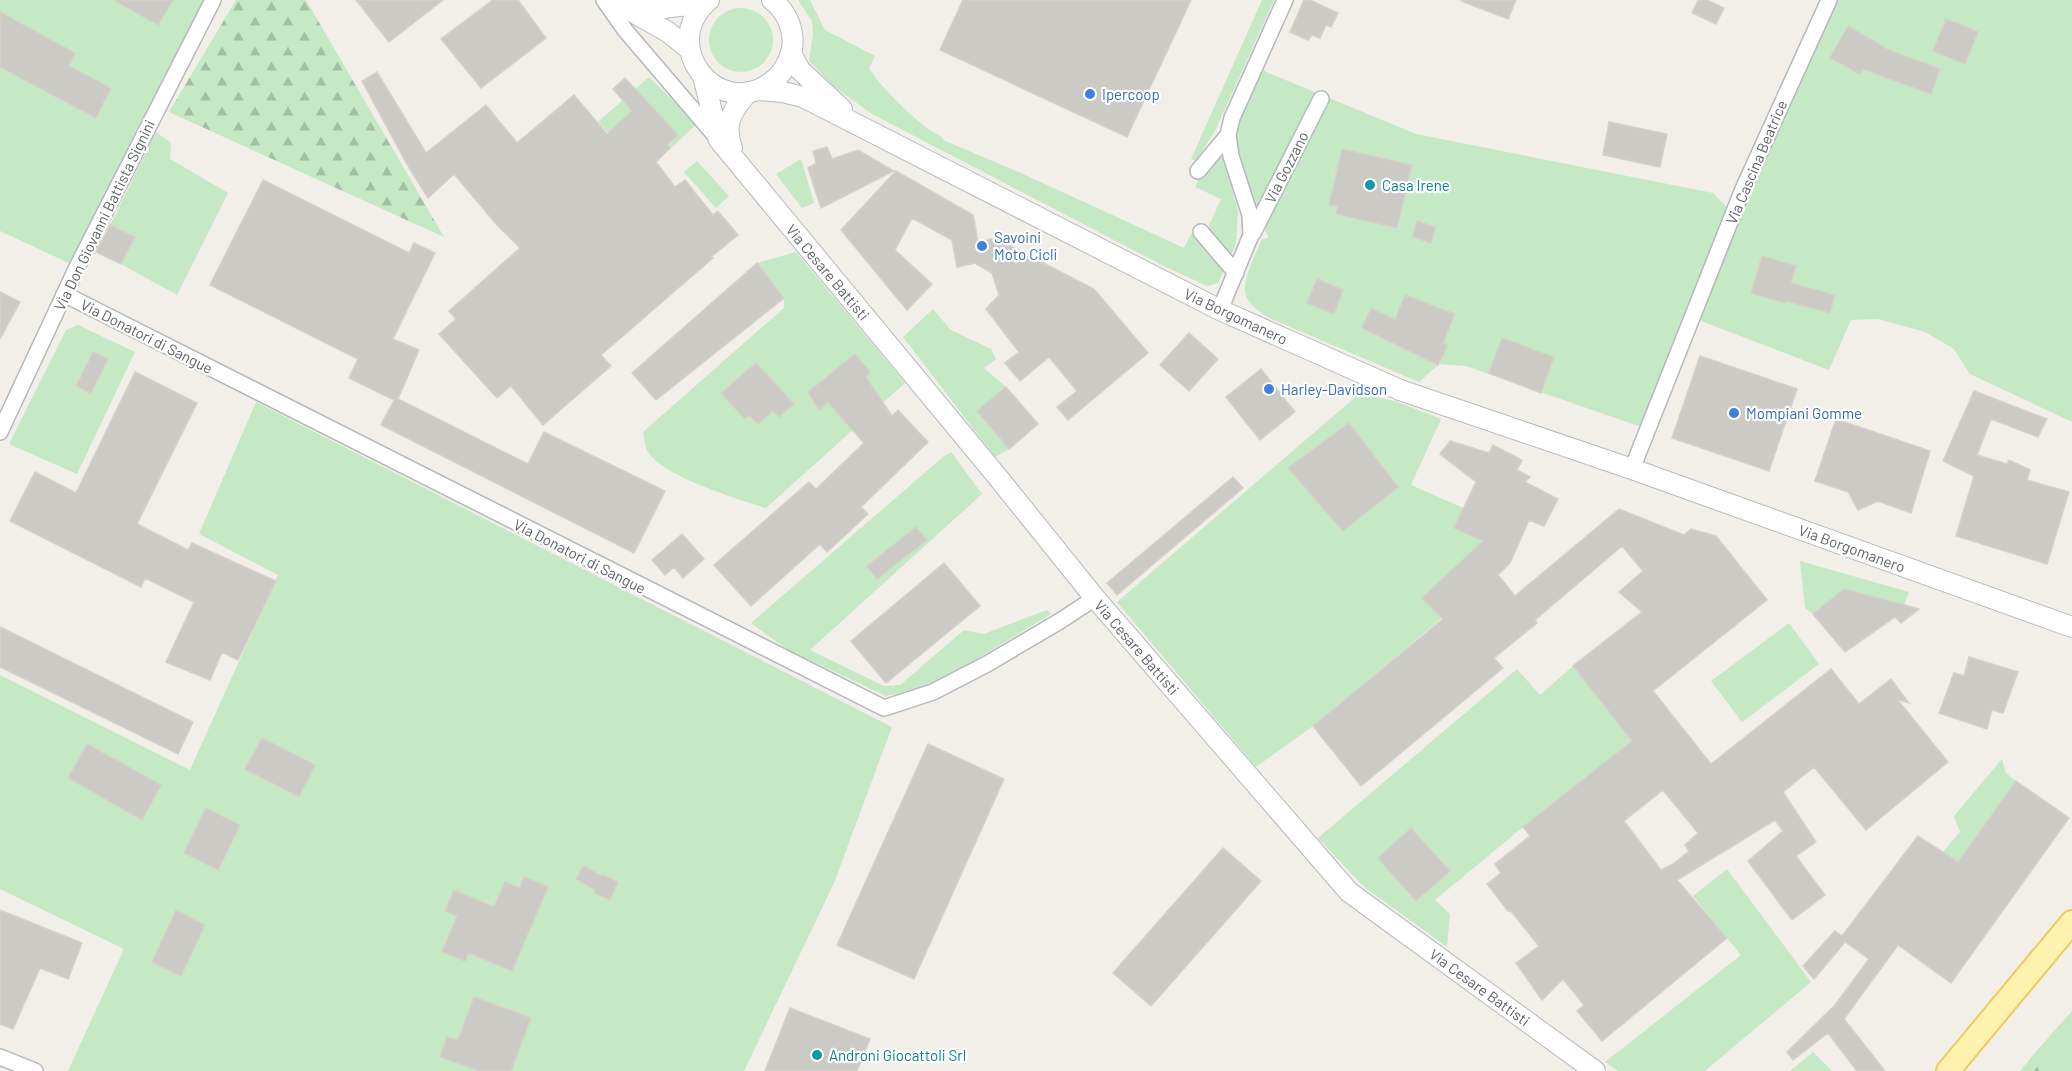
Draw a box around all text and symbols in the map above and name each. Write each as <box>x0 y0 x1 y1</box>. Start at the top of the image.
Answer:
place label: Ipercoop <box>1102 85 1160 103</box>
marker: Ipercoop <box>1083 87 1097 101</box>
street label: Via Cascina Beatrice <box>1722 97 1790 227</box>
street label: Via Don Giovanni Battista Signini <box>50 117 158 313</box>
street label: Via Gozzano <box>1260 128 1312 206</box>
place label: Casa Irene <box>1382 176 1450 194</box>
marker: Casa Irene <box>1363 178 1377 192</box>
street label: Via Cesare Battisti <box>783 220 873 324</box>
place label: Savoini Moto Cicli <box>994 228 1057 263</box>
marker: Savoini Moto Cicli <box>975 239 989 253</box>
street label: Via Borgomanero <box>1181 284 1291 348</box>
street label: Via Donatori di Sangue <box>78 295 216 377</box>
place label: Harley-Davidson <box>1281 380 1387 398</box>
marker: Harley-Davidson <box>1262 382 1276 396</box>
place label: Mompiani Gomme <box>1746 404 1862 422</box>
marker: Mompiani Gomme <box>1727 406 1741 420</box>
street label: Via Donatori di Sangue <box>511 515 649 597</box>
street label: Via Borgomanero <box>1796 520 1908 576</box>
street label: Via Cesare Battisti <box>1091 596 1183 698</box>
street label: Via Cesare Battisti <box>1426 945 1534 1029</box>
place label: Androni Giocattoli Srl <box>829 1046 966 1064</box>
marker: Androni Giocattoli Srl <box>810 1048 824 1062</box>

